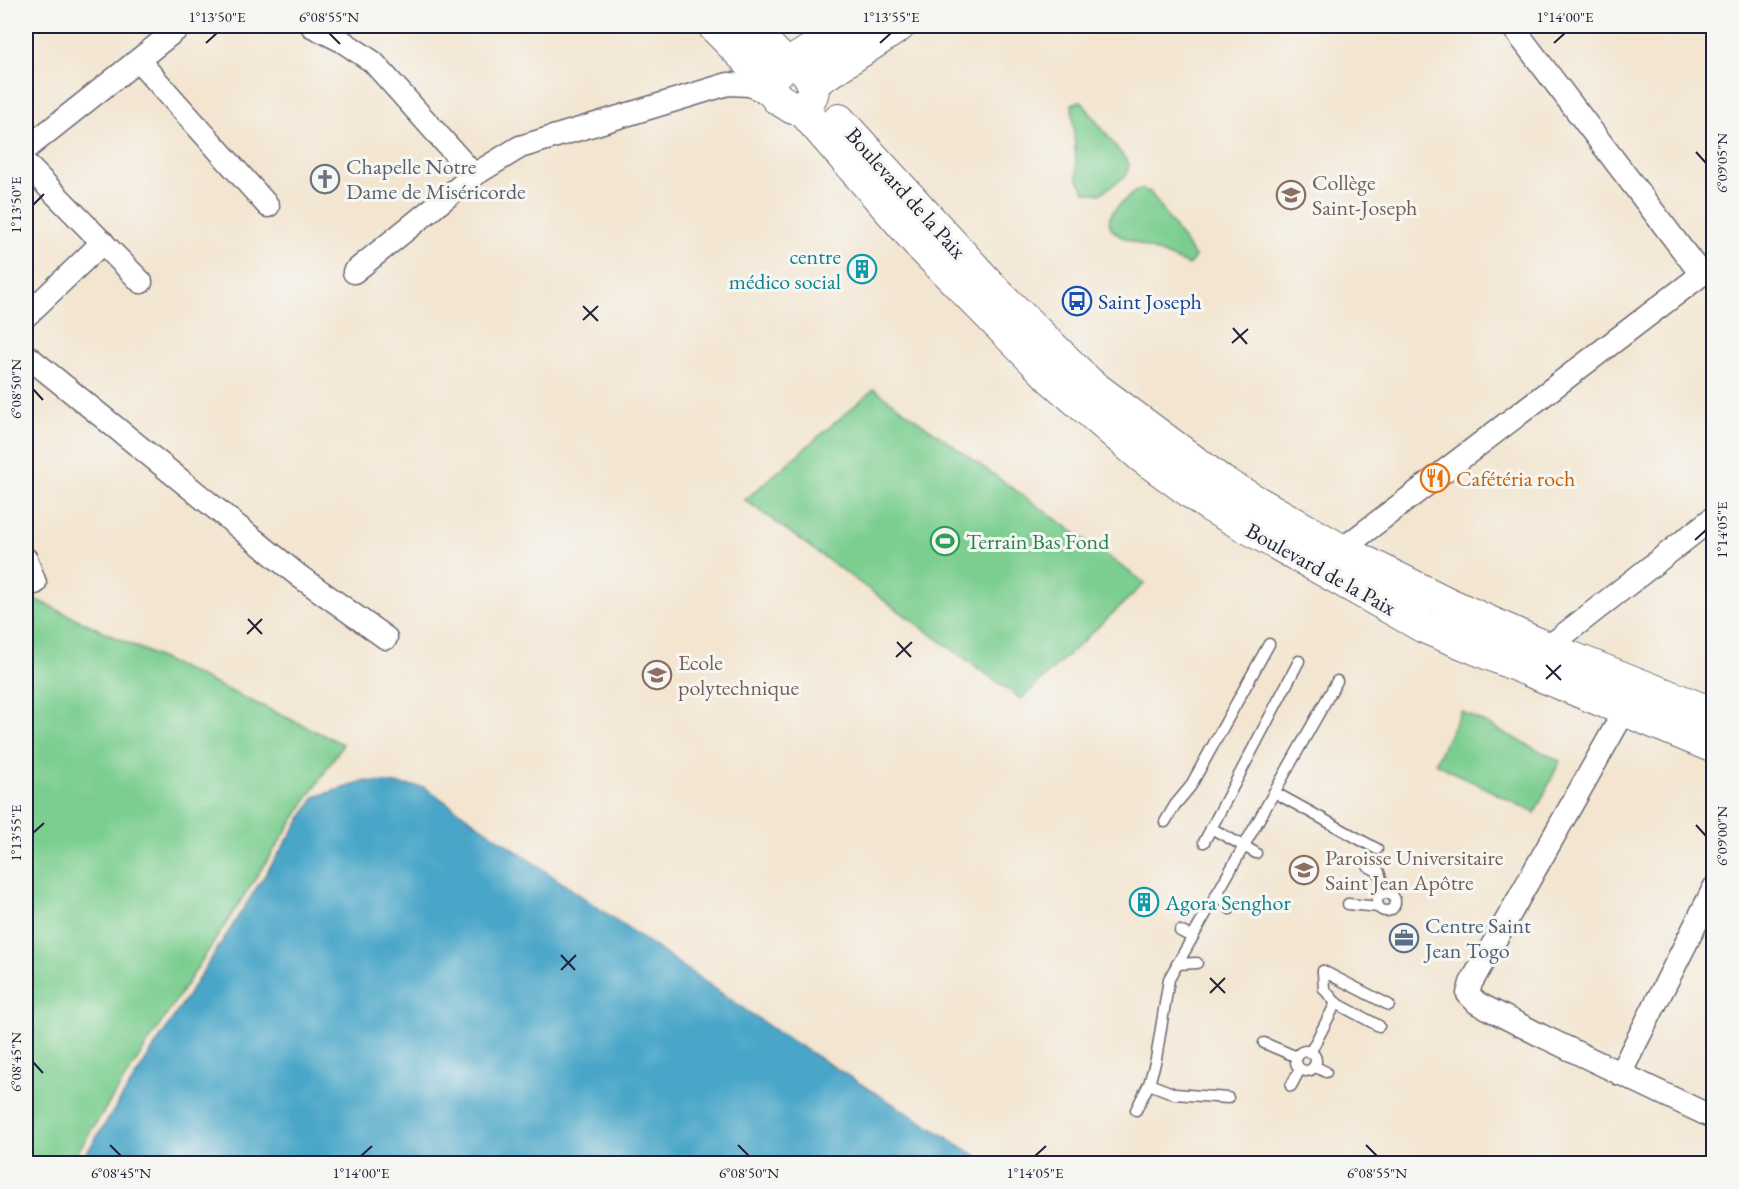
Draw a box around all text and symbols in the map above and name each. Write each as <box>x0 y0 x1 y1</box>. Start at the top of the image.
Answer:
text: 1°13'50"E <box>189 7 246 26</box>
text: 6°08'55"N <box>299 7 359 26</box>
text: 1°13'55"E <box>863 7 920 26</box>
text: 1°14'00"E <box>1537 7 1594 26</box>
street label: Boulevard de la Paix <box>839 121 973 265</box>
text: 6°09'05"N <box>1712 133 1731 193</box>
place label: Chapelle Notre Dame de Miséricorde <box>346 152 526 206</box>
church icon: Chapelle Notre Dame de Miséricorde <box>309 163 341 195</box>
place label: Collège Saint-Joseph <box>1312 168 1417 222</box>
text: 1°13'50"E <box>6 176 25 233</box>
school or university icon: Collège Saint-Joseph <box>1275 179 1307 211</box>
place label: centre médico social <box>729 242 841 296</box>
building icon: centre médico social <box>846 253 878 285</box>
bus stop icon: Saint Joseph <box>1061 285 1093 317</box>
place label: Saint Joseph <box>1098 287 1202 316</box>
text: 6°08'50"N <box>6 359 25 419</box>
restaurant icon: Cafétéria roch <box>1419 462 1451 494</box>
place label: Cafétéria roch <box>1456 464 1575 493</box>
text: 1°14'05"E <box>1712 501 1731 558</box>
street label: Boulevard de la Paix <box>1241 516 1402 623</box>
sports icon: Terrain Bas Fond <box>929 525 961 557</box>
place label: Terrain Bas Fond <box>966 527 1110 556</box>
place label: Ecole polytechnique <box>678 648 800 702</box>
school or university icon: Ecole polytechnique <box>641 659 673 691</box>
text: 1°13'55"E <box>6 804 25 861</box>
text: 6°09'00"N <box>1712 806 1731 866</box>
place label: Paroisse Universitaire Saint Jean Apôtre <box>1325 843 1504 897</box>
school or university icon: Paroisse Universitaire Saint Jean Apôtre <box>1288 854 1320 886</box>
building icon: Agora Senghor <box>1128 886 1160 918</box>
place label: Agora Senghor <box>1164 888 1291 917</box>
place label: Centre Saint Jean Togo <box>1423 911 1531 965</box>
office icon: Centre Saint Jean Togo <box>1388 922 1420 954</box>
text: 6°08'45"N <box>6 1032 25 1092</box>
text: 6°08'45"N <box>91 1163 151 1182</box>
text: 1°14'00"E <box>333 1163 390 1182</box>
text: 6°08'50"N <box>719 1163 779 1182</box>
text: 1°14'05"E <box>1007 1163 1064 1182</box>
text: 6°08'55"N <box>1347 1163 1407 1182</box>

